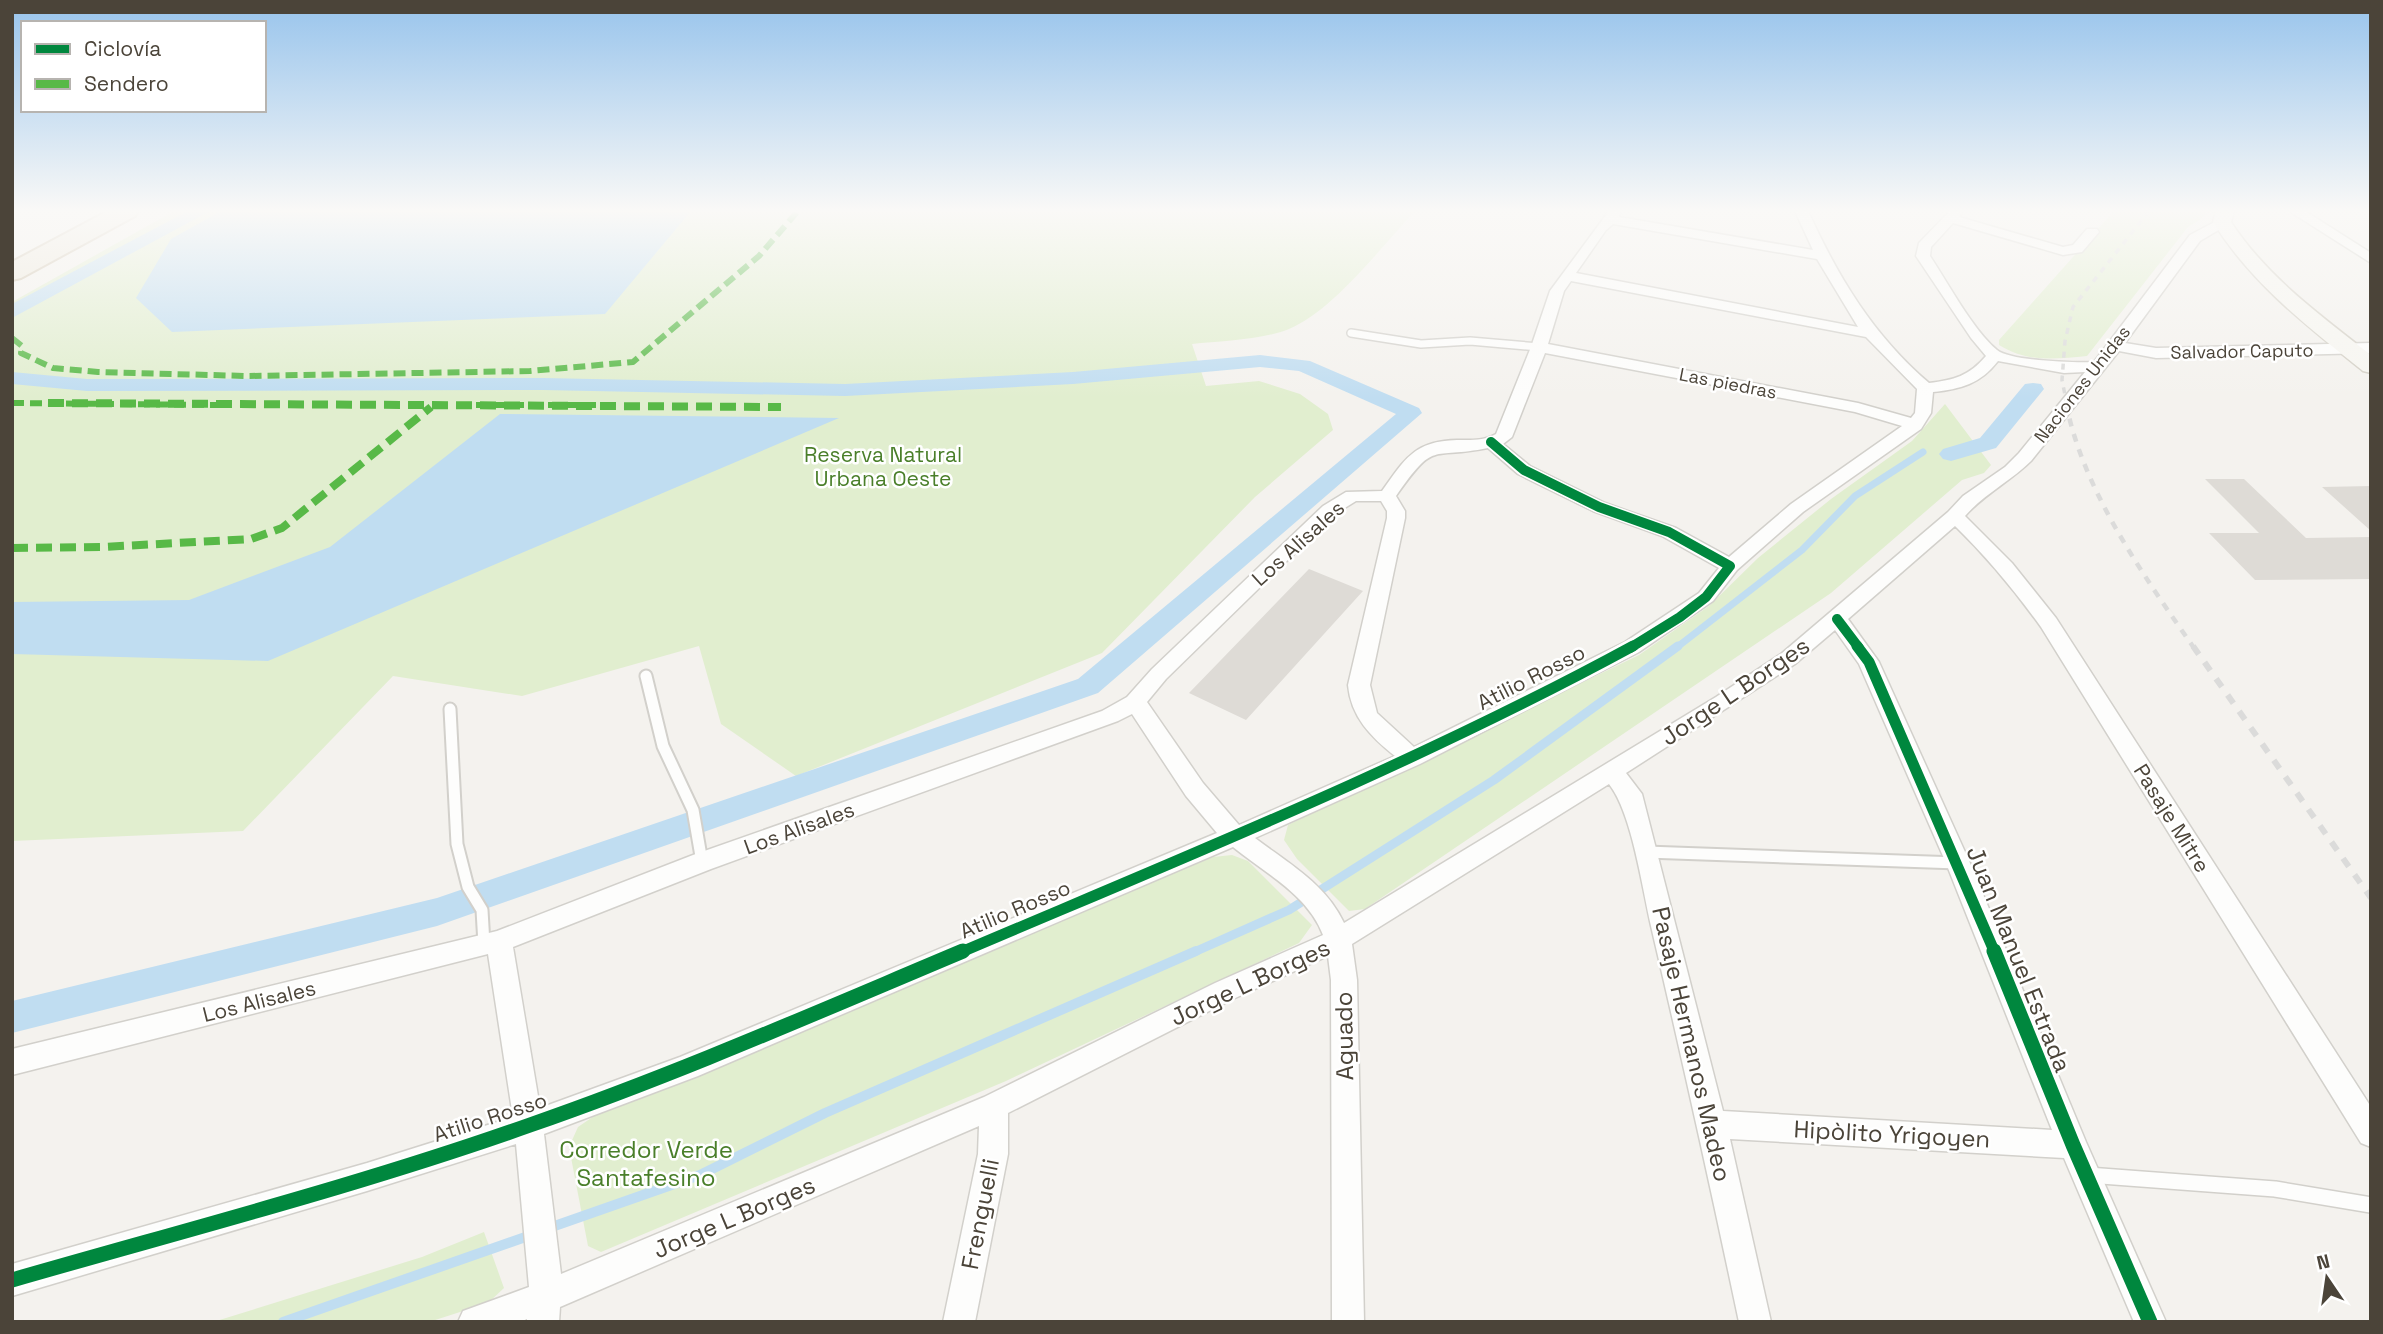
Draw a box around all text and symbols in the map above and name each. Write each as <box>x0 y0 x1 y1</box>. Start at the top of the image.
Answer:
legend <box>21 21 266 112</box>
text: Ciclovía <box>84 35 161 62</box>
text: Sendero <box>84 70 169 97</box>
street label: Naciones Unidas <box>2029 321 2135 447</box>
street label: Salvador Caputo <box>2170 338 2314 364</box>
street label: Las piedras <box>1677 362 1779 404</box>
park label: Reserva Natural Urbana Oeste <box>804 441 962 492</box>
street label: Los Alisales <box>1246 494 1350 592</box>
street label: Jorge L Borges <box>1655 630 1815 752</box>
street label: Atilio Rosso <box>1472 638 1590 716</box>
street label: Pasaje Mitre <box>2128 759 2216 877</box>
street label: Los Alisales <box>740 796 858 860</box>
street label: Juan Manuel Estrada <box>1959 841 2079 1077</box>
street label: Atilio Rosso <box>956 874 1074 944</box>
street label: Pasaje Hermanos Madeo <box>1645 904 1739 1184</box>
street label: Jorge L Borges <box>1165 931 1335 1033</box>
street label: Los Alisales <box>200 974 318 1028</box>
street label: Aguado <box>1328 991 1360 1081</box>
street label: Atilio Rosso <box>430 1086 550 1148</box>
street label: Hipòlito Yrigoyen <box>1793 1113 1991 1155</box>
park label: Corredor Verde Santafesino <box>559 1134 733 1193</box>
street label: Frenguelli <box>954 1156 1006 1272</box>
street label: Jorge L Borges <box>648 1169 820 1265</box>
north arrow <box>2292 1243 2362 1313</box>
text: N <box>2314 1248 2332 1276</box>

